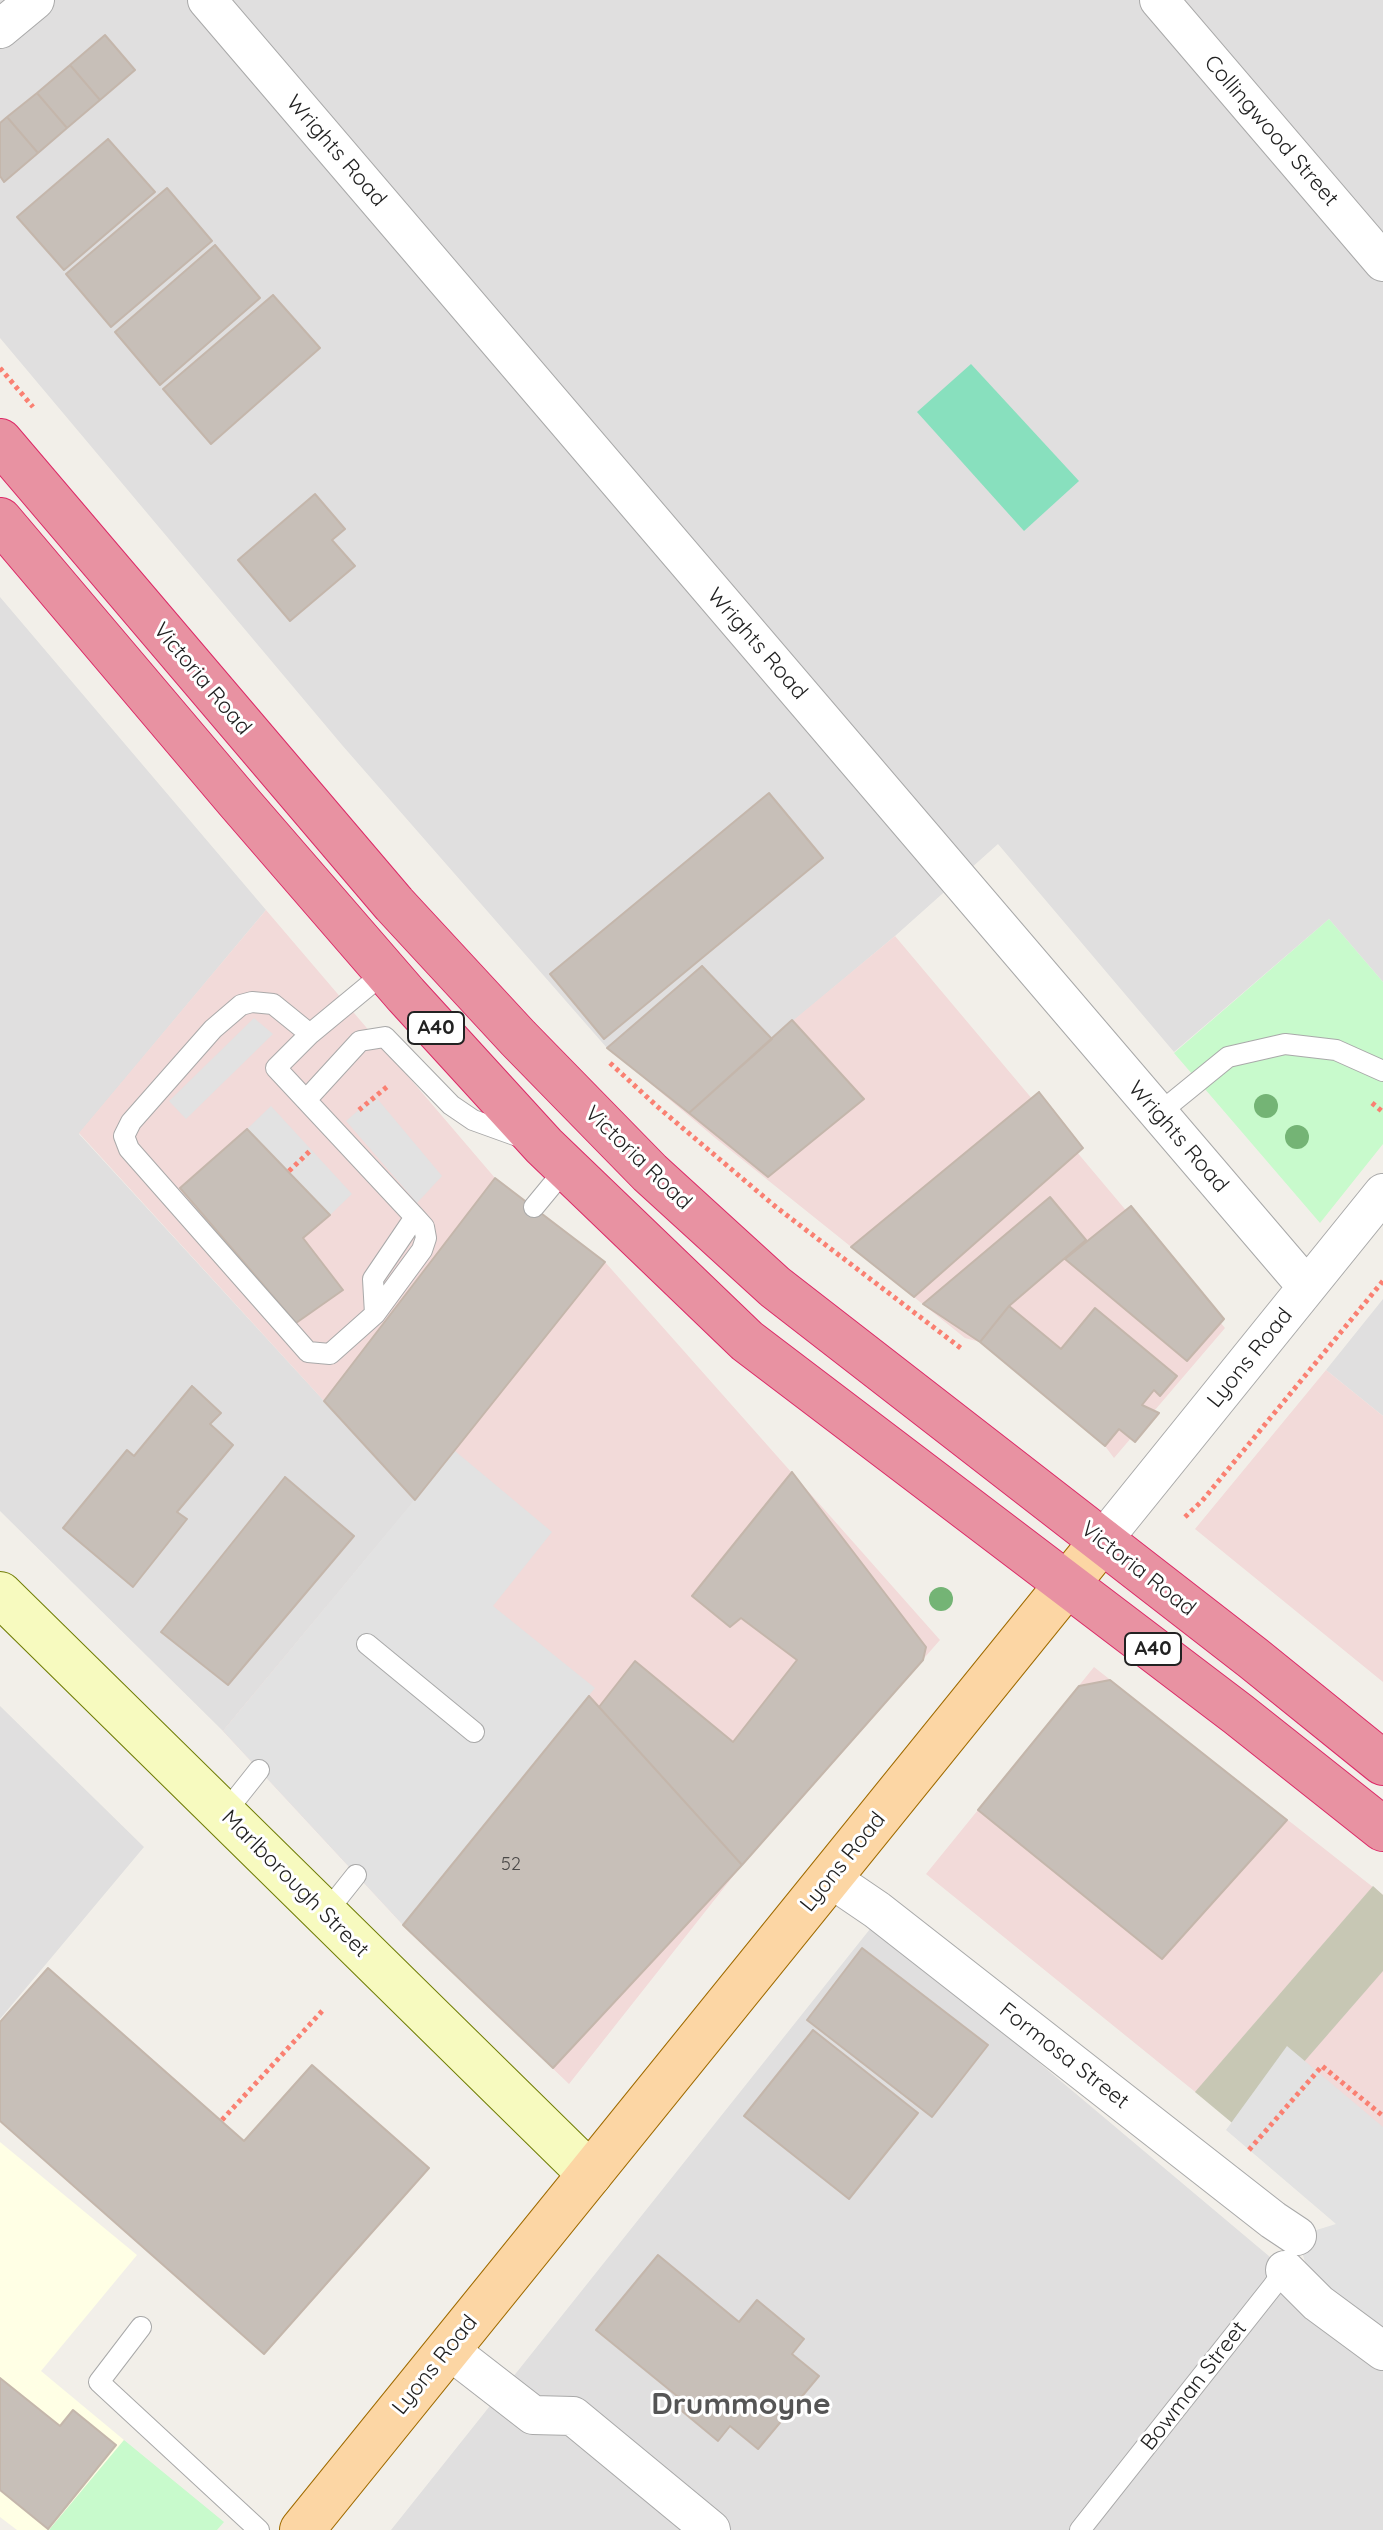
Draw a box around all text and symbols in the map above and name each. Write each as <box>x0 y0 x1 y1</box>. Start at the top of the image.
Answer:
street label: Collingwood Street <box>1198 50 1344 212</box>
street label: Wrights Road <box>280 90 392 212</box>
street label: Wrights Road <box>701 583 813 705</box>
street label: Victoria Road <box>147 617 257 741</box>
road number: A40 <box>408 1012 464 1044</box>
street label: Wrights Road <box>1122 1076 1234 1198</box>
street label: Victoria Road <box>579 1100 697 1216</box>
street label: Lyons Road <box>1202 1303 1298 1413</box>
street label: Victoria Road <box>1075 1516 1201 1622</box>
road number: A40 <box>1125 1633 1181 1665</box>
street label: Marlborough Street <box>216 1805 374 1963</box>
street label: Lyons Road <box>795 1807 891 1917</box>
house number: 52 <box>501 1854 521 1876</box>
street label: Formosa Street <box>994 1997 1134 2115</box>
street label: Lyons Road <box>387 2310 483 2420</box>
street label: Bowman Street <box>1135 2316 1253 2456</box>
district label: Drummoyne <box>651 2387 831 2423</box>

